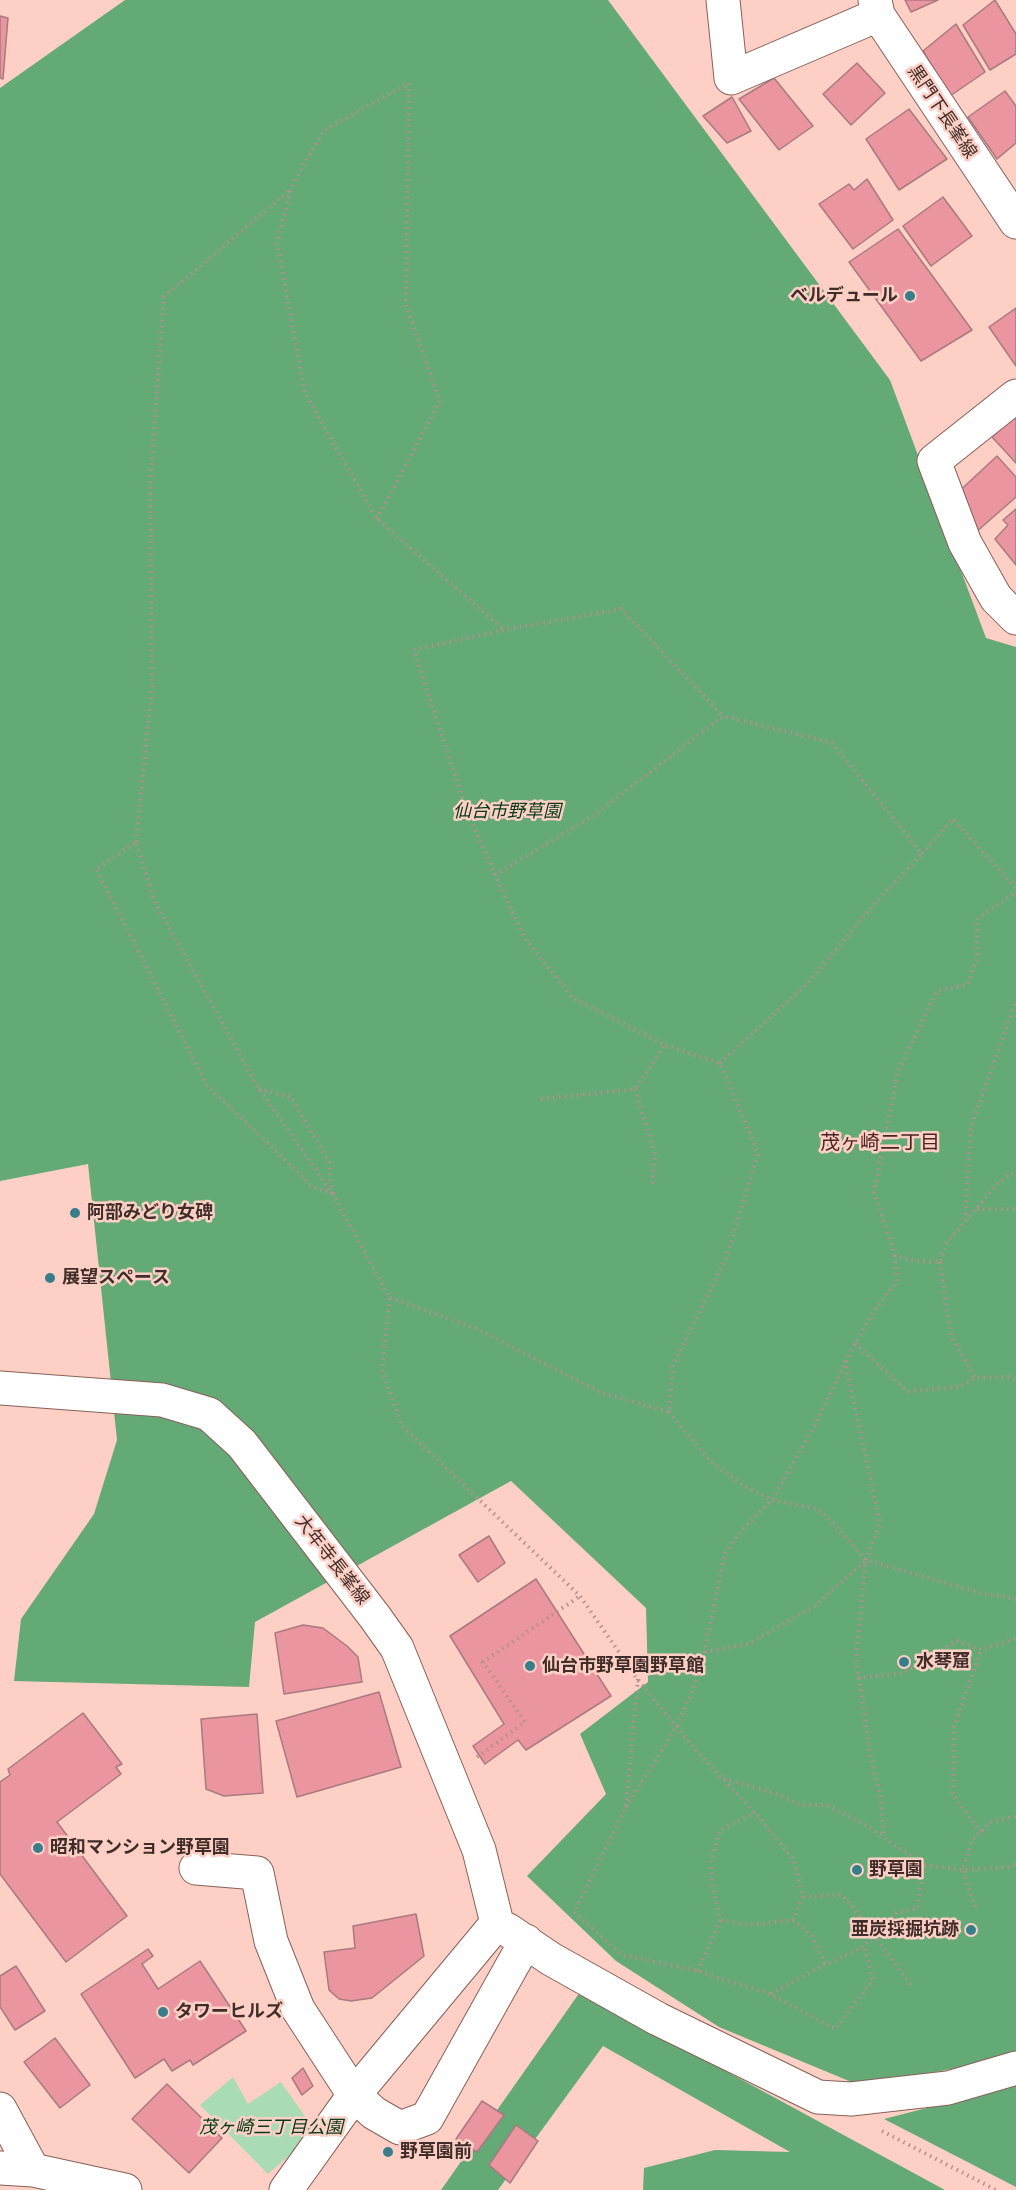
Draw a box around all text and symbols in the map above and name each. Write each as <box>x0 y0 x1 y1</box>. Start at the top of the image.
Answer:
street label: 黒門下長峯線 <box>903 61 981 163</box>
place label: ベルデュール <box>790 285 898 307</box>
marker: ベルデュール <box>903 289 917 303</box>
park label: 仙台市野草園 <box>453 801 561 823</box>
district label: 茂ヶ崎二丁目 <box>820 1131 940 1155</box>
place label: 阿部みどり女碑 <box>87 1202 213 1224</box>
marker: 阿部みどり女碑 <box>68 1206 82 1220</box>
place label: 展望スペース <box>62 1267 170 1289</box>
marker: 展望スペース <box>43 1271 57 1285</box>
street label: 大年寺長峯線 <box>290 1511 374 1609</box>
place label: 水琴窟 <box>916 1651 970 1673</box>
place label: 仙台市野草園野草館 <box>542 1655 704 1677</box>
marker: 水琴窟 <box>897 1655 911 1669</box>
marker: 仙台市野草園野草館 <box>523 1659 537 1673</box>
place label: 昭和マンション野草園 <box>50 1837 230 1859</box>
marker: 昭和マンション野草園 <box>31 1841 45 1855</box>
place label: 野草園 <box>869 1859 923 1881</box>
marker: 野草園 <box>850 1863 864 1877</box>
place label: 亜炭採掘坑跡 <box>851 1919 959 1941</box>
marker: 亜炭採掘坑跡 <box>964 1923 978 1937</box>
place label: タワーヒルズ <box>175 2001 283 2023</box>
marker: タワーヒルズ <box>156 2005 170 2019</box>
park label: 茂ヶ崎三丁目公園 <box>199 2117 343 2139</box>
place label: 野草園前 <box>400 2141 472 2163</box>
marker: 野草園前 <box>381 2145 395 2159</box>

